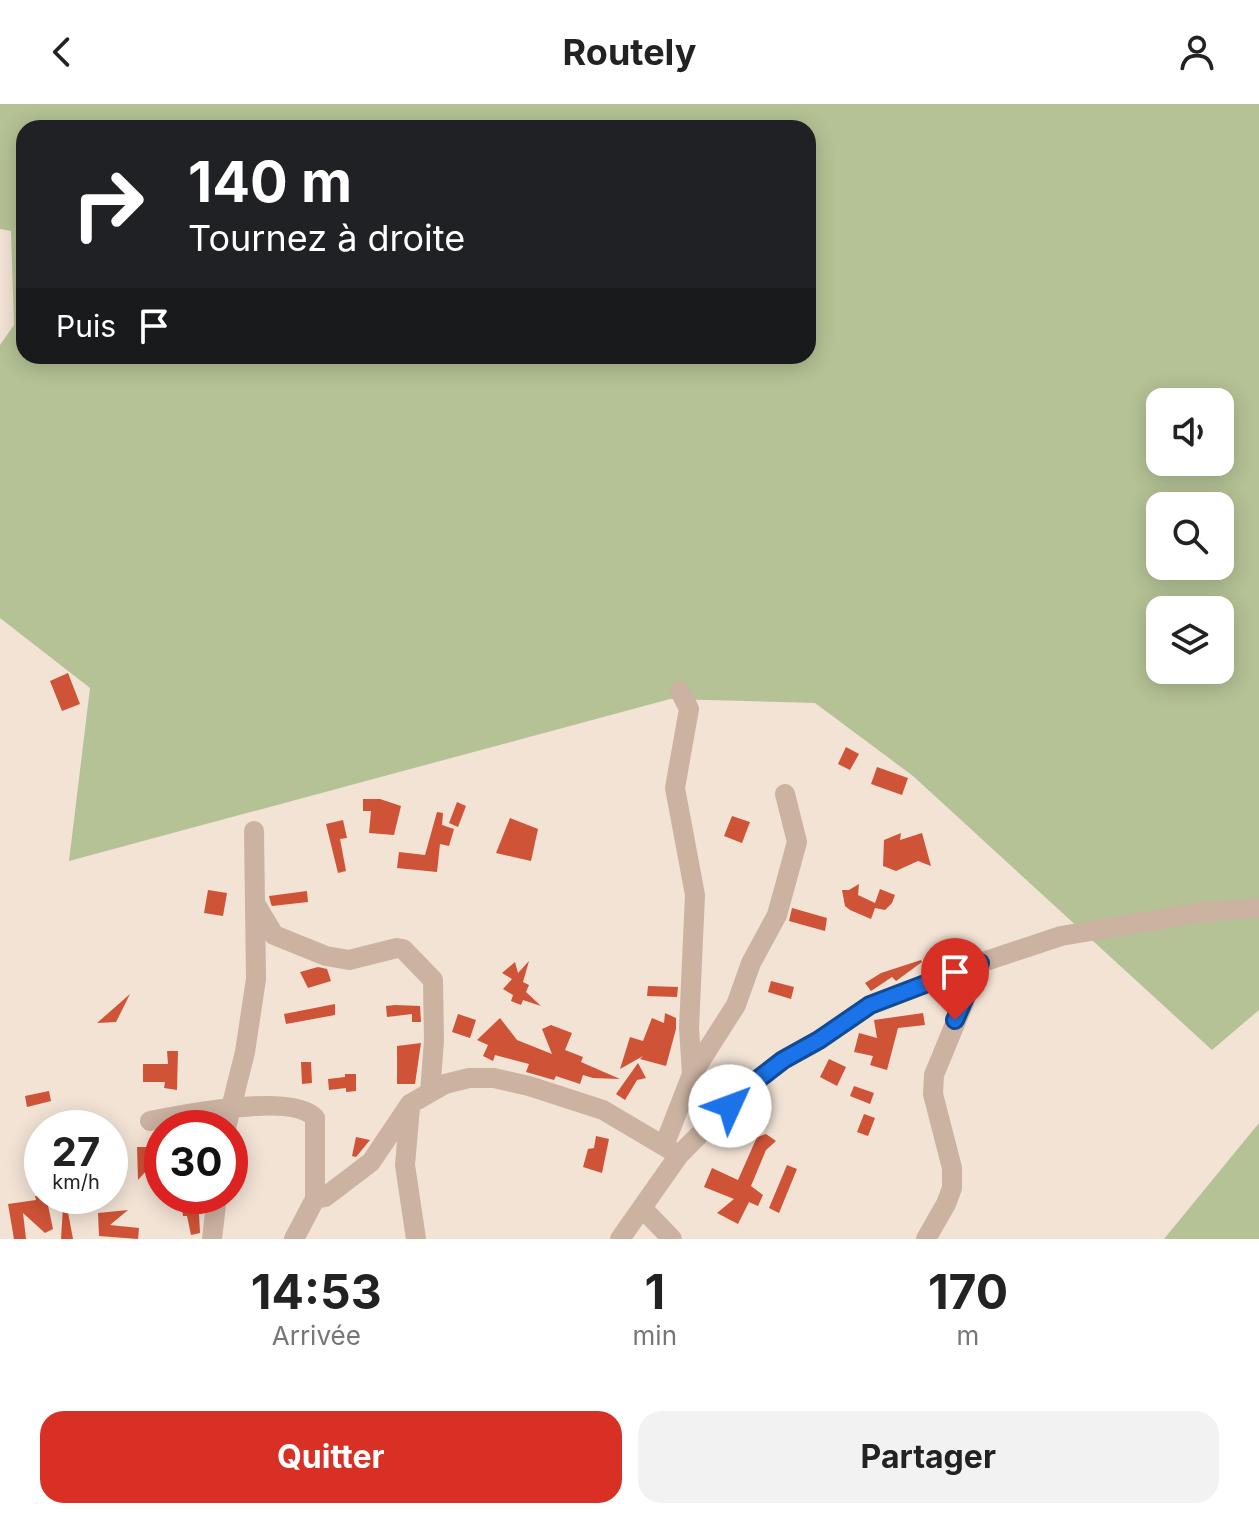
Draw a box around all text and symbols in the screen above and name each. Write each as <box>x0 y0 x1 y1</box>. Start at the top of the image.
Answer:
icon: back <box>40 30 84 74</box>
text: Routely <box>563 30 696 74</box>
icon: person <box>1175 30 1219 74</box>
text: 140 m <box>188 148 352 216</box>
icon: right <box>56 152 160 256</box>
text: Tournez à droite <box>188 216 465 260</box>
icon: arrive <box>132 304 176 348</box>
text: Puis <box>56 308 116 344</box>
map controls <box>1146 388 1234 684</box>
button: sound <box>1146 388 1234 476</box>
button: search <box>1146 492 1234 580</box>
button: layers <box>1146 596 1234 684</box>
pin <box>921 938 989 1020</box>
icon: arrive <box>933 950 977 994</box>
position arrow <box>688 1064 772 1148</box>
speed limit sign: 30 <box>144 1110 248 1214</box>
text: 27 <box>52 1127 100 1176</box>
text: km/h <box>52 1170 100 1194</box>
text: 14:53 <box>251 1262 382 1321</box>
text: 1 <box>644 1262 665 1321</box>
text: 170 <box>928 1262 1008 1321</box>
text: Arrivée <box>272 1320 361 1351</box>
text: min <box>633 1320 677 1351</box>
text: m <box>957 1320 979 1351</box>
button: Quitter <box>40 1411 622 1503</box>
button: Partager <box>638 1411 1219 1503</box>

